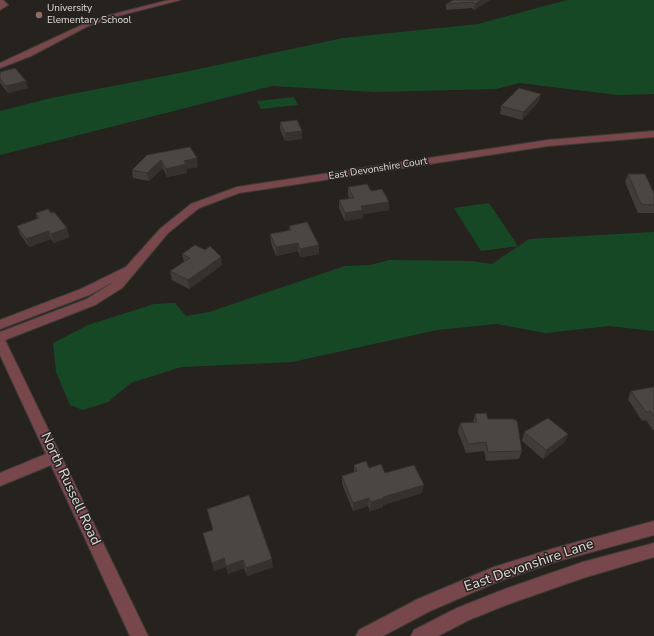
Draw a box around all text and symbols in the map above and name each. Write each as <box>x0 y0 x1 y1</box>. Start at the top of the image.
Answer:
place label: University Elementary School <box>47 3 132 26</box>
marker: University Elementary School <box>34 10 44 20</box>
street label: East Devonshire Court <box>328 155 428 183</box>
street label: North Russell Road <box>36 430 104 548</box>
street label: East Devonshire Lane <box>462 536 596 596</box>

